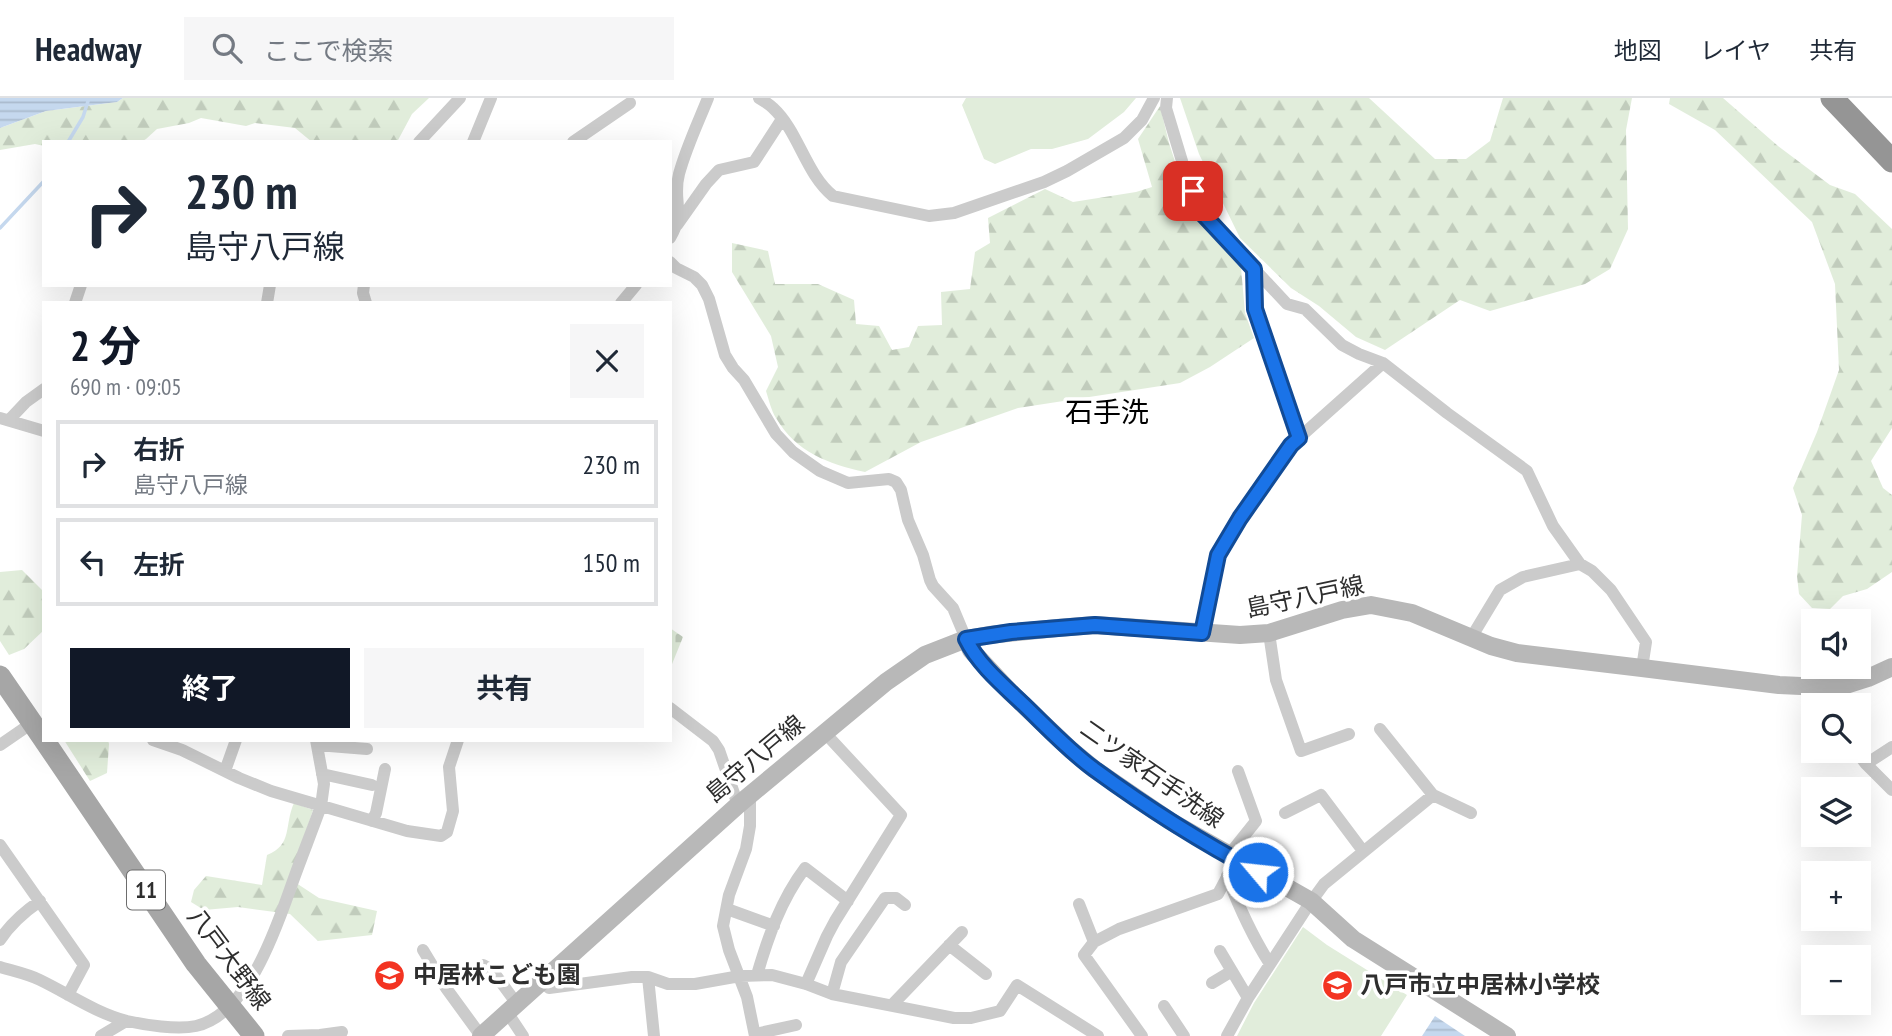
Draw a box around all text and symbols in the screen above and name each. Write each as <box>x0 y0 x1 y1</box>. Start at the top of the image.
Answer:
search box <box>184 17 674 80</box>
text: Headway <box>35 27 142 70</box>
icon: search <box>208 29 246 67</box>
text: ここで検索 <box>264 34 394 67</box>
text: 地図 <box>1614 35 1662 66</box>
text: レイヤ <box>1700 35 1771 66</box>
text: 共有 <box>1809 35 1857 66</box>
text: 230 m <box>185 159 298 223</box>
pin <box>1163 161 1223 221</box>
icon: right <box>70 168 161 259</box>
icon: arrive <box>1174 172 1212 210</box>
text: 島守八戸線 <box>185 225 345 267</box>
text: 2 分 <box>70 318 141 373</box>
button: close <box>570 324 644 398</box>
text: 690 m · 09:05 <box>70 372 182 401</box>
district label: 石手洗 <box>1065 393 1149 430</box>
text: 右折 <box>133 433 185 466</box>
icon: right <box>74 445 112 483</box>
text: 230 m <box>582 448 640 481</box>
text: 島守八戸線 <box>133 470 248 499</box>
icon: left <box>74 543 112 581</box>
text: 150 m <box>582 546 640 579</box>
text: 左折 <box>133 548 185 581</box>
street label: 島守八戸線 <box>1243 569 1367 624</box>
map controls <box>1801 609 1871 1015</box>
button: sound <box>1801 609 1871 679</box>
button: 終了 <box>70 648 350 728</box>
button: 共有 <box>364 648 644 728</box>
button: search <box>1801 693 1871 763</box>
street label: 島守八戸線 <box>699 708 811 809</box>
street label: 二ツ家石手洗線 <box>1075 713 1230 834</box>
button: layers <box>1801 777 1871 847</box>
position arrow <box>1221 835 1295 909</box>
button: + <box>1801 861 1871 931</box>
road number: 11 <box>127 870 165 910</box>
street label: 八戸大野線 <box>181 901 278 1016</box>
button: − <box>1801 945 1871 1015</box>
school or university icon: 中居林こども園 <box>373 958 407 992</box>
place label: 中居林こども園 <box>413 959 581 990</box>
school or university icon: 八戸市立中居林小学校 <box>1320 968 1354 1002</box>
place label: 八戸市立中居林小学校 <box>1360 969 1600 1000</box>

